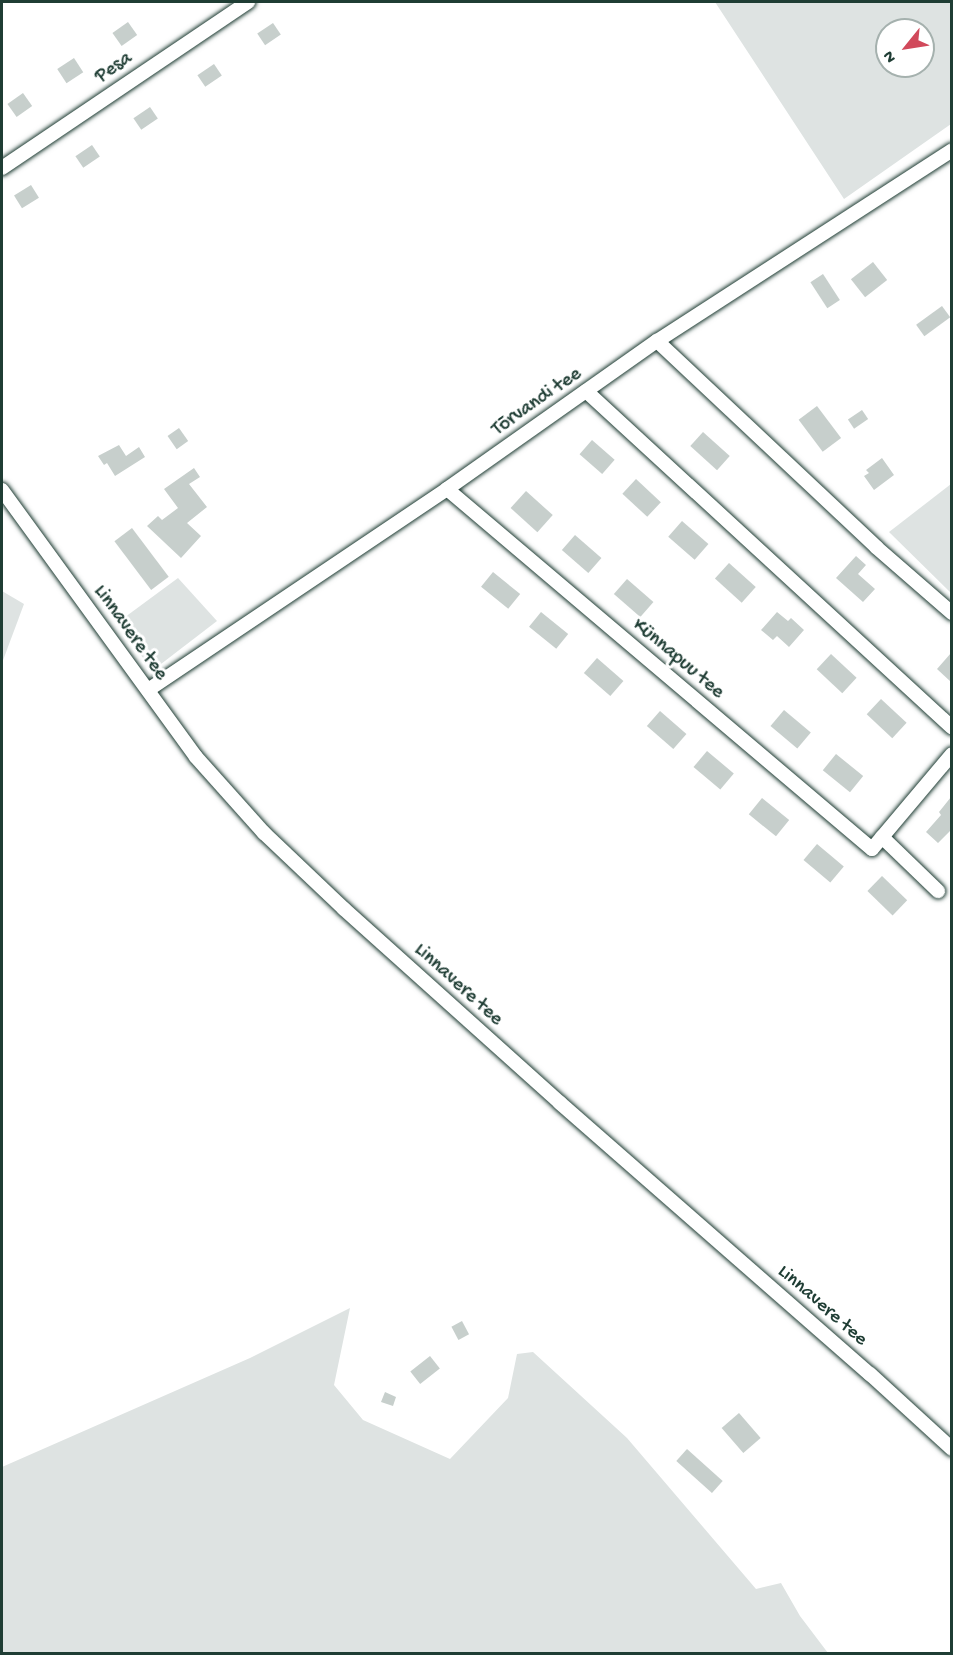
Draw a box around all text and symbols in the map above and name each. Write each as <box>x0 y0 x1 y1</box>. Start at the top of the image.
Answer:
north arrow <box>875 18 935 78</box>
street label: Pesa <box>91 47 137 89</box>
text: N <box>880 47 902 66</box>
street label: Tõrvandi tee <box>487 362 587 442</box>
street label: Linnavere tee <box>87 581 173 685</box>
street label: Künnapuu tee <box>627 614 729 704</box>
street label: Linnavere tee <box>408 939 508 1031</box>
street label: Linnavere tee <box>772 1260 872 1352</box>

